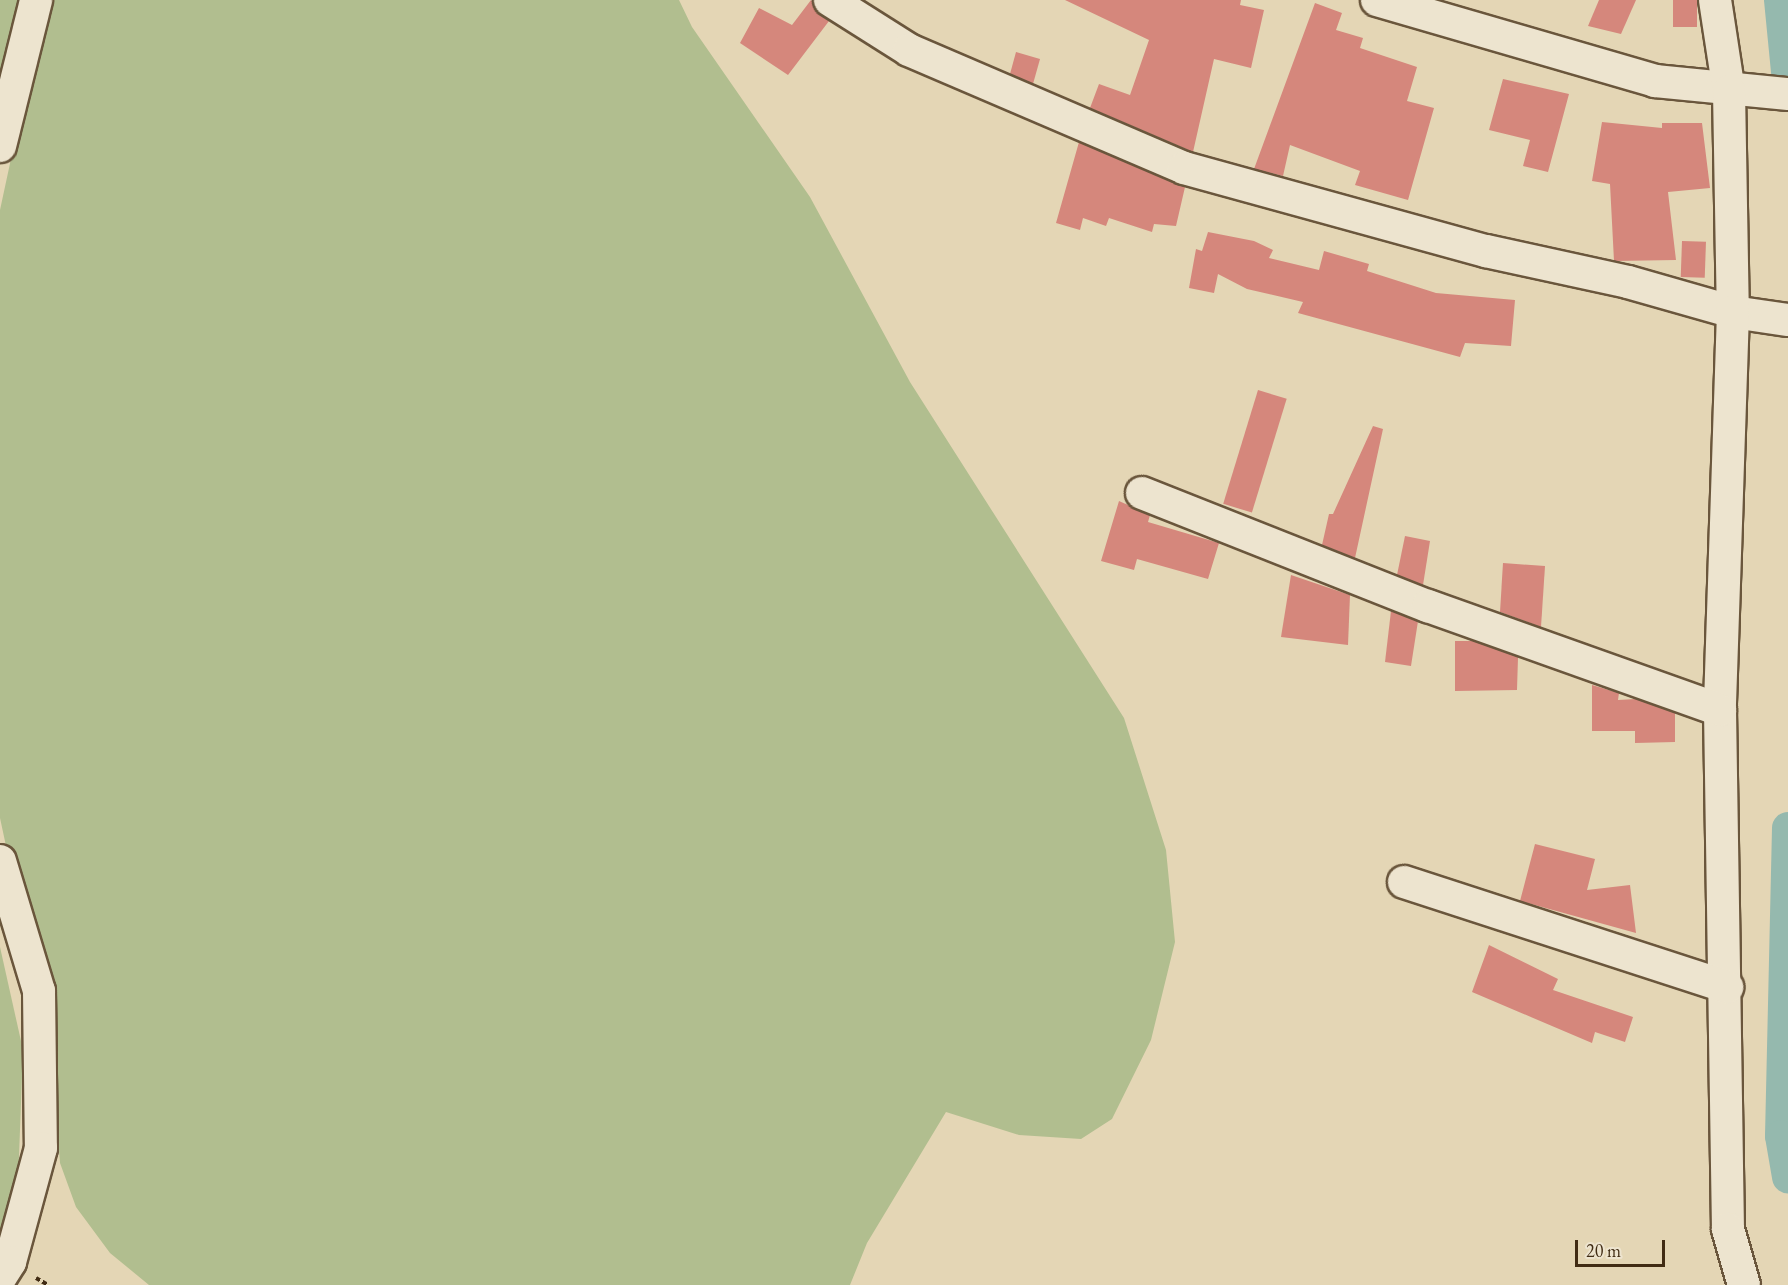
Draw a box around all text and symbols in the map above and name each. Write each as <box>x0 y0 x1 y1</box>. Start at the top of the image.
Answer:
scale bar <box>1578 1228 1668 1266</box>
text: 20 m <box>1586 1239 1621 1262</box>

